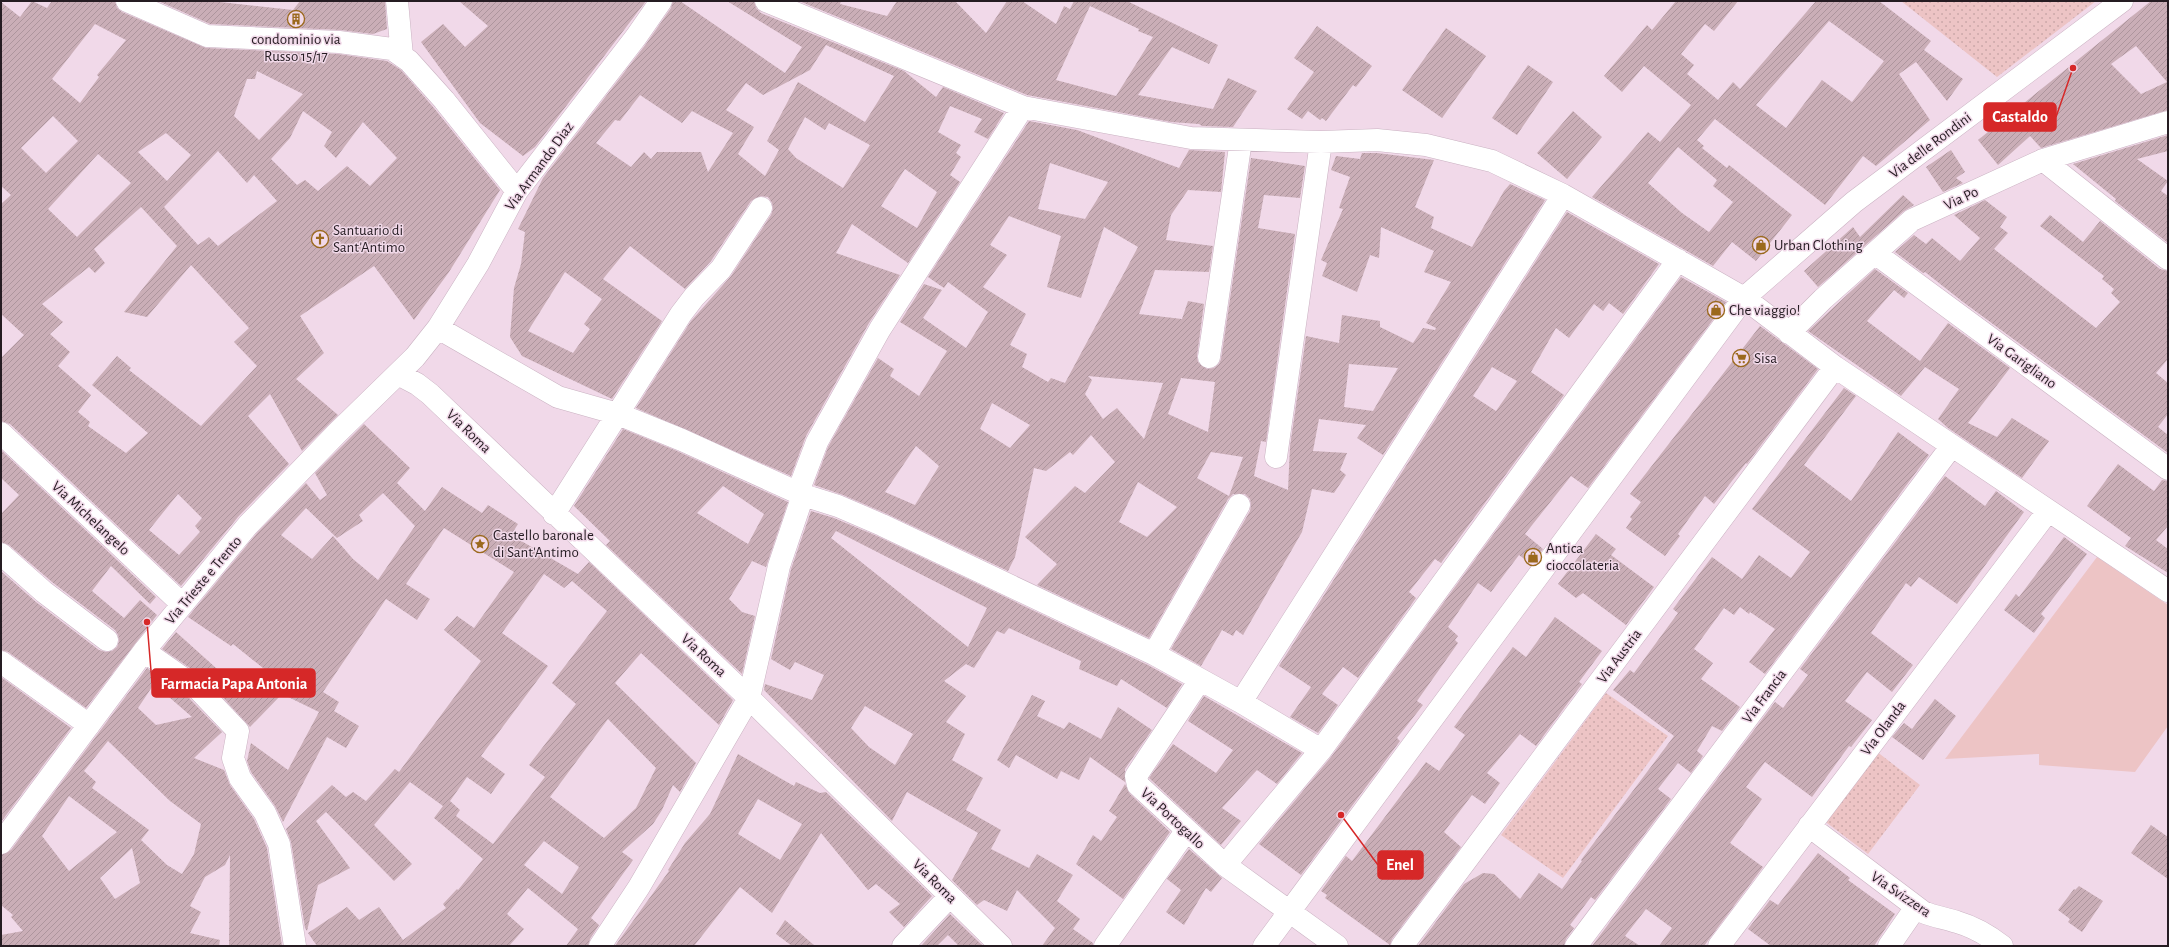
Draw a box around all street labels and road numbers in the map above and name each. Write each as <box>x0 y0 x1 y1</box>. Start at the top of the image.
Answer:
street label: Via delle Rondini <box>1886 110 1974 181</box>
street label: Via Armando Diaz <box>502 119 576 213</box>
street label: Via Po <box>1942 184 1981 213</box>
street label: Via Garigliano <box>1984 331 2059 392</box>
street label: Via Roma <box>444 407 494 456</box>
street label: Via Michelangelo <box>49 478 133 558</box>
street label: Via Trieste e Trento <box>162 533 244 627</box>
street label: Via Austria <box>1594 626 1644 686</box>
street label: Via Roma <box>678 631 729 680</box>
street label: Via Francia <box>1739 667 1789 726</box>
street label: Via Olanda <box>1858 698 1909 758</box>
street label: Via Portogallo <box>1138 785 1208 852</box>
street label: Via Roma <box>910 856 960 906</box>
street label: Via Svizzera <box>1868 869 1934 920</box>

